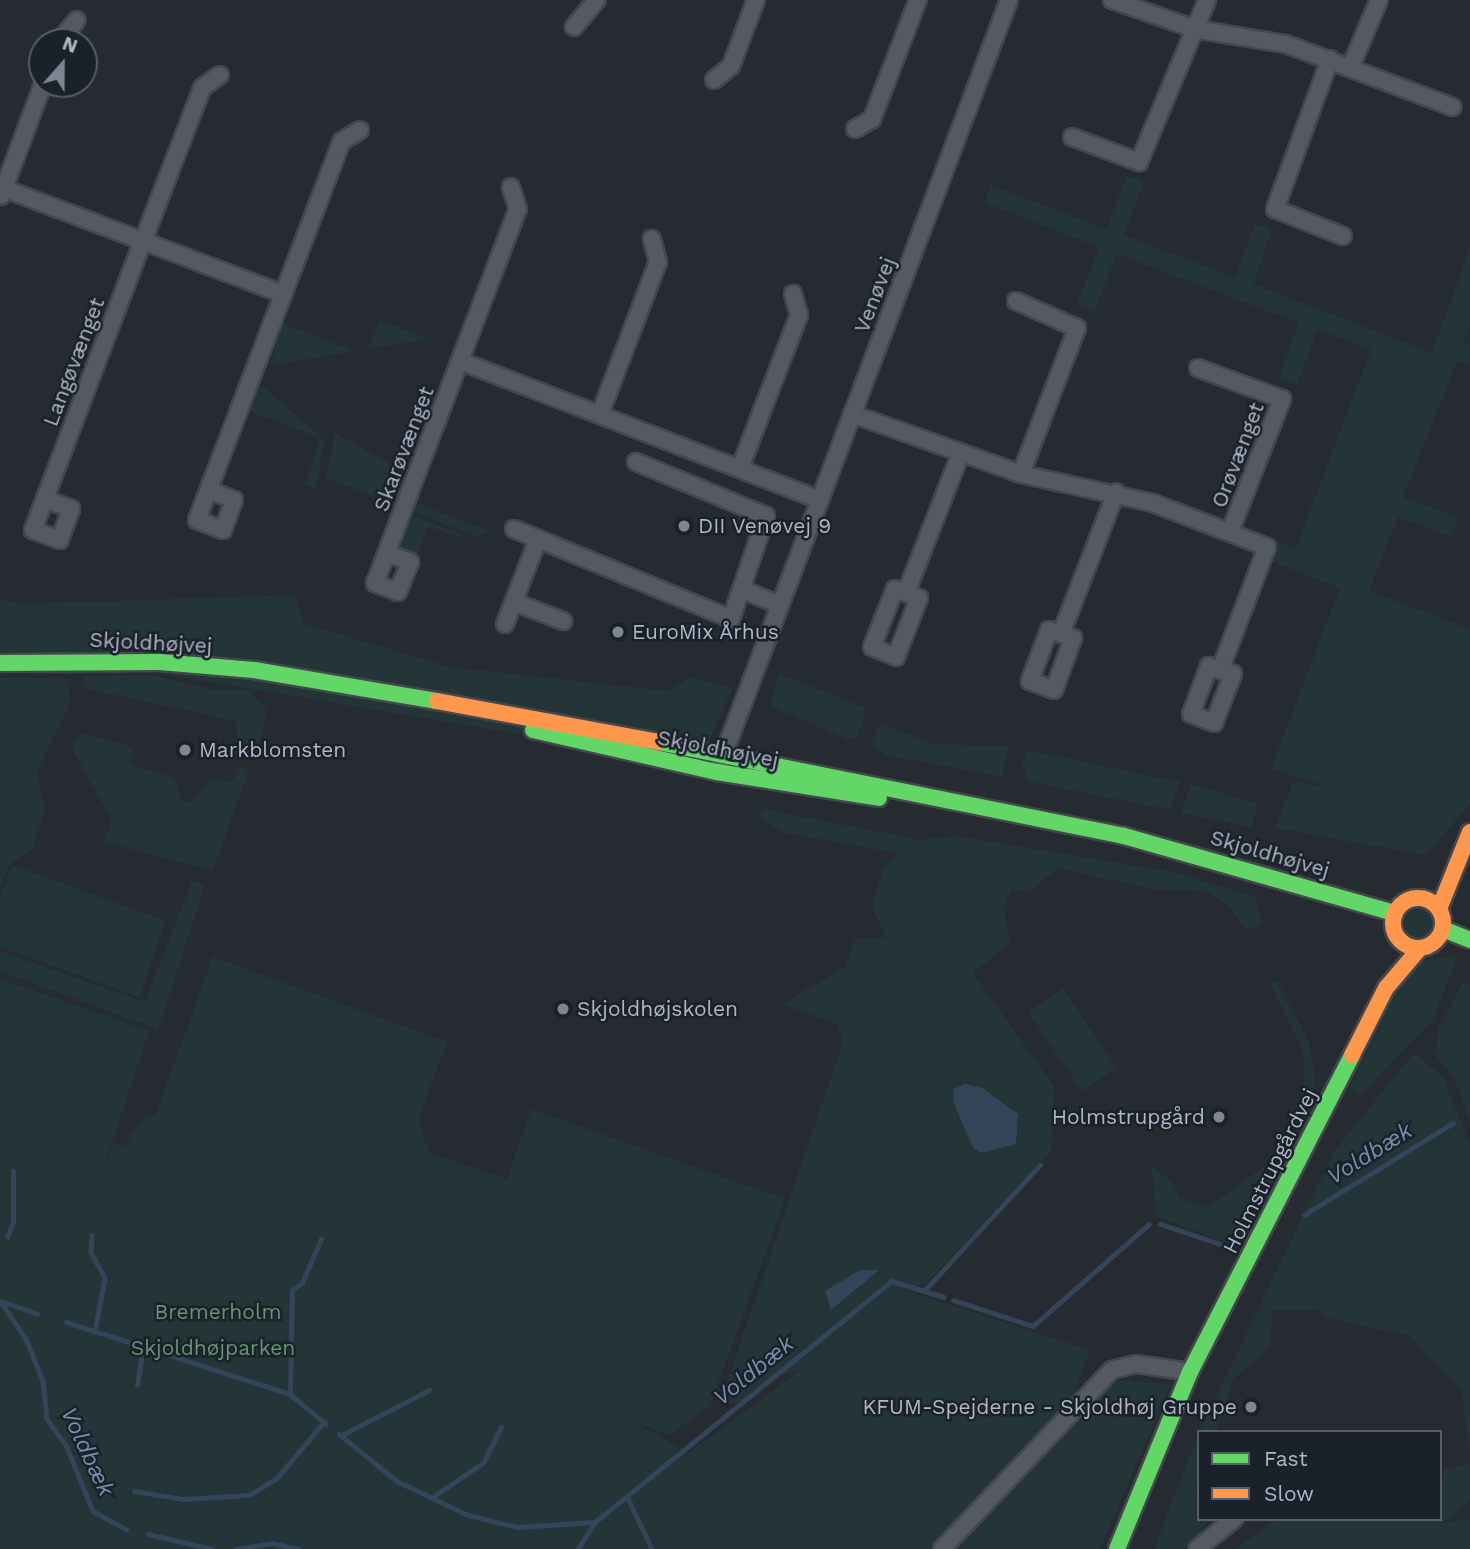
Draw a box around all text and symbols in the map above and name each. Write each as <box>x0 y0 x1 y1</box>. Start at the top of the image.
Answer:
north arrow <box>28 28 98 98</box>
text: N <box>59 32 81 58</box>
street label: Venøvej <box>849 254 901 336</box>
street label: Langøvænget <box>38 294 110 430</box>
street label: Skarøvænget <box>369 383 439 515</box>
street label: Orøvænget <box>1206 399 1270 511</box>
place label: DII Venøvej 9 <box>698 513 832 539</box>
marker: DII Venøvej 9 <box>676 518 692 534</box>
place label: EuroMix Århus <box>632 619 780 645</box>
marker: EuroMix Århus <box>610 624 626 640</box>
street label: Skjoldhøjvej <box>89 627 213 659</box>
street label: Skjoldhøjvej <box>655 725 781 773</box>
place label: Markblomsten <box>199 737 346 763</box>
marker: Markblomsten <box>177 742 193 758</box>
street label: Skjoldhøjvej <box>1207 825 1333 883</box>
place label: Skjoldhøjskolen <box>577 996 738 1022</box>
marker: Skjoldhøjskolen <box>555 1001 571 1017</box>
street label: Holmstrupgårdvej <box>1217 1084 1323 1258</box>
place label: Holmstrupgård <box>1052 1104 1205 1130</box>
marker: Holmstrupgård <box>1211 1109 1227 1125</box>
water label: Voldbæk <box>1322 1117 1418 1191</box>
park label: Bremerholm <box>155 1299 281 1325</box>
water label: Voldbæk <box>708 1330 800 1412</box>
park label: Skjoldhøjparken <box>131 1335 295 1361</box>
place label: KFUM-Spejderne - Skjoldhøj Gruppe <box>863 1394 1237 1420</box>
marker: KFUM-Spejderne - Skjoldhøj Gruppe <box>1243 1399 1259 1415</box>
water label: Voldbæk <box>54 1403 120 1501</box>
legend <box>1197 1430 1442 1521</box>
text: Fast <box>1264 1446 1308 1471</box>
text: Slow <box>1264 1481 1314 1506</box>

